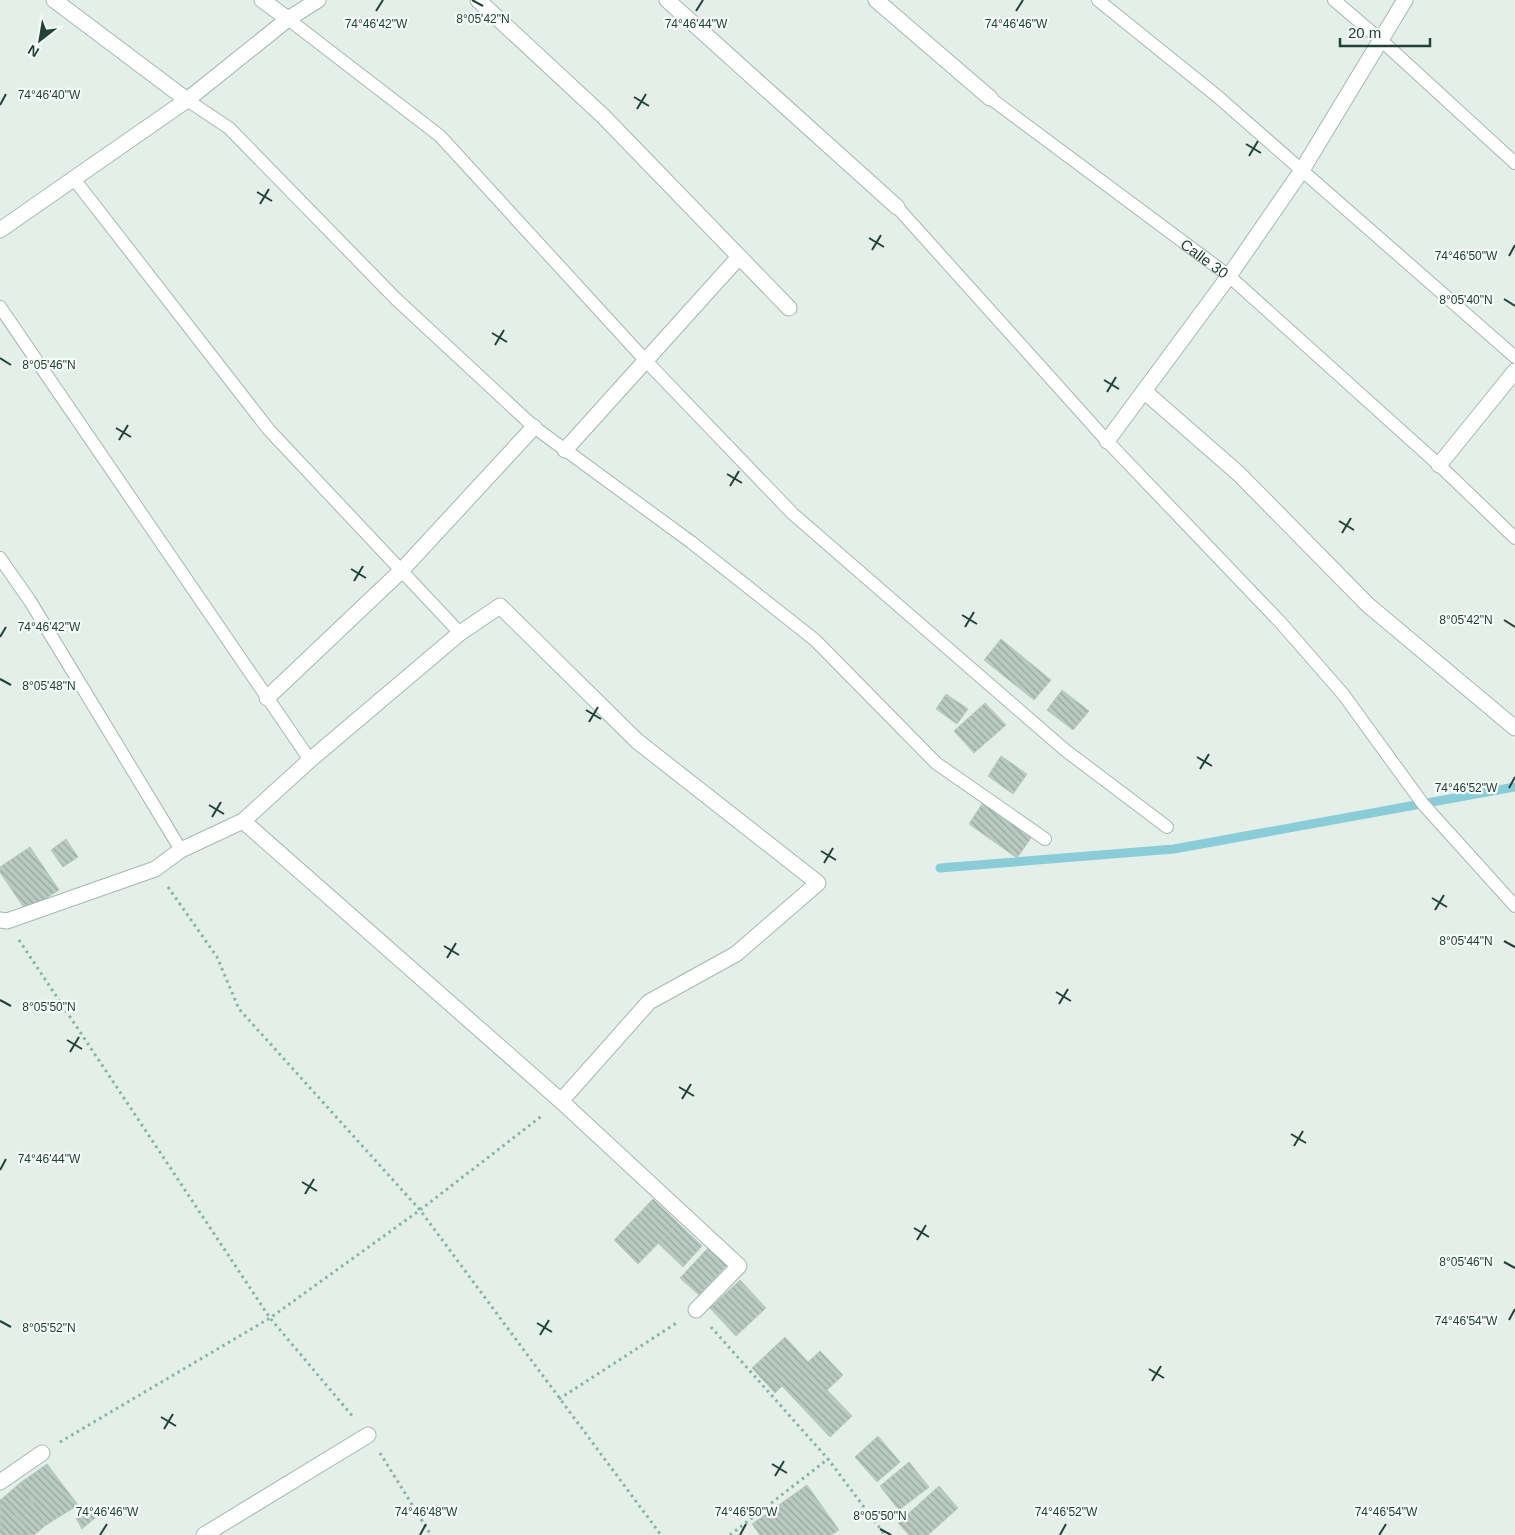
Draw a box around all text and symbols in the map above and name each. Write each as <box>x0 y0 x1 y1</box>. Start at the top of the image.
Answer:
text: 8°05'42"N <box>456 12 510 26</box>
north arrow <box>15 15 65 65</box>
scale bar <box>1340 15 1430 47</box>
text: 74°46'42"W <box>345 17 408 31</box>
text: 74°46'44"W <box>665 17 728 31</box>
text: 74°46'46"W <box>985 17 1048 31</box>
text: 20 m <box>1348 24 1381 41</box>
text: N <box>25 42 42 61</box>
text: 74°46'40"W <box>18 88 81 102</box>
street label: Calle 30 <box>1178 235 1232 281</box>
text: 74°46'50"W <box>1435 249 1498 263</box>
text: 8°05'40"N <box>1439 293 1493 307</box>
text: 8°05'46"N <box>22 358 76 372</box>
text: 8°05'42"N <box>1439 613 1493 627</box>
text: 74°46'42"W <box>18 620 81 634</box>
text: 8°05'48"N <box>22 679 76 693</box>
text: 74°46'52"W <box>1435 781 1498 795</box>
text: 8°05'44"N <box>1439 934 1493 948</box>
text: 8°05'50"N <box>22 1000 76 1014</box>
text: 74°46'44"W <box>18 1152 81 1166</box>
text: 8°05'46"N <box>1439 1255 1493 1269</box>
text: 74°46'54"W <box>1435 1314 1498 1328</box>
text: 8°05'52"N <box>22 1321 76 1335</box>
text: 74°46'46"W <box>76 1505 139 1519</box>
text: 74°46'48"W <box>395 1505 458 1519</box>
text: 74°46'50"W <box>715 1505 778 1519</box>
text: 74°46'52"W <box>1035 1505 1098 1519</box>
text: 74°46'54"W <box>1355 1505 1418 1519</box>
text: 8°05'50"N <box>853 1509 907 1523</box>

